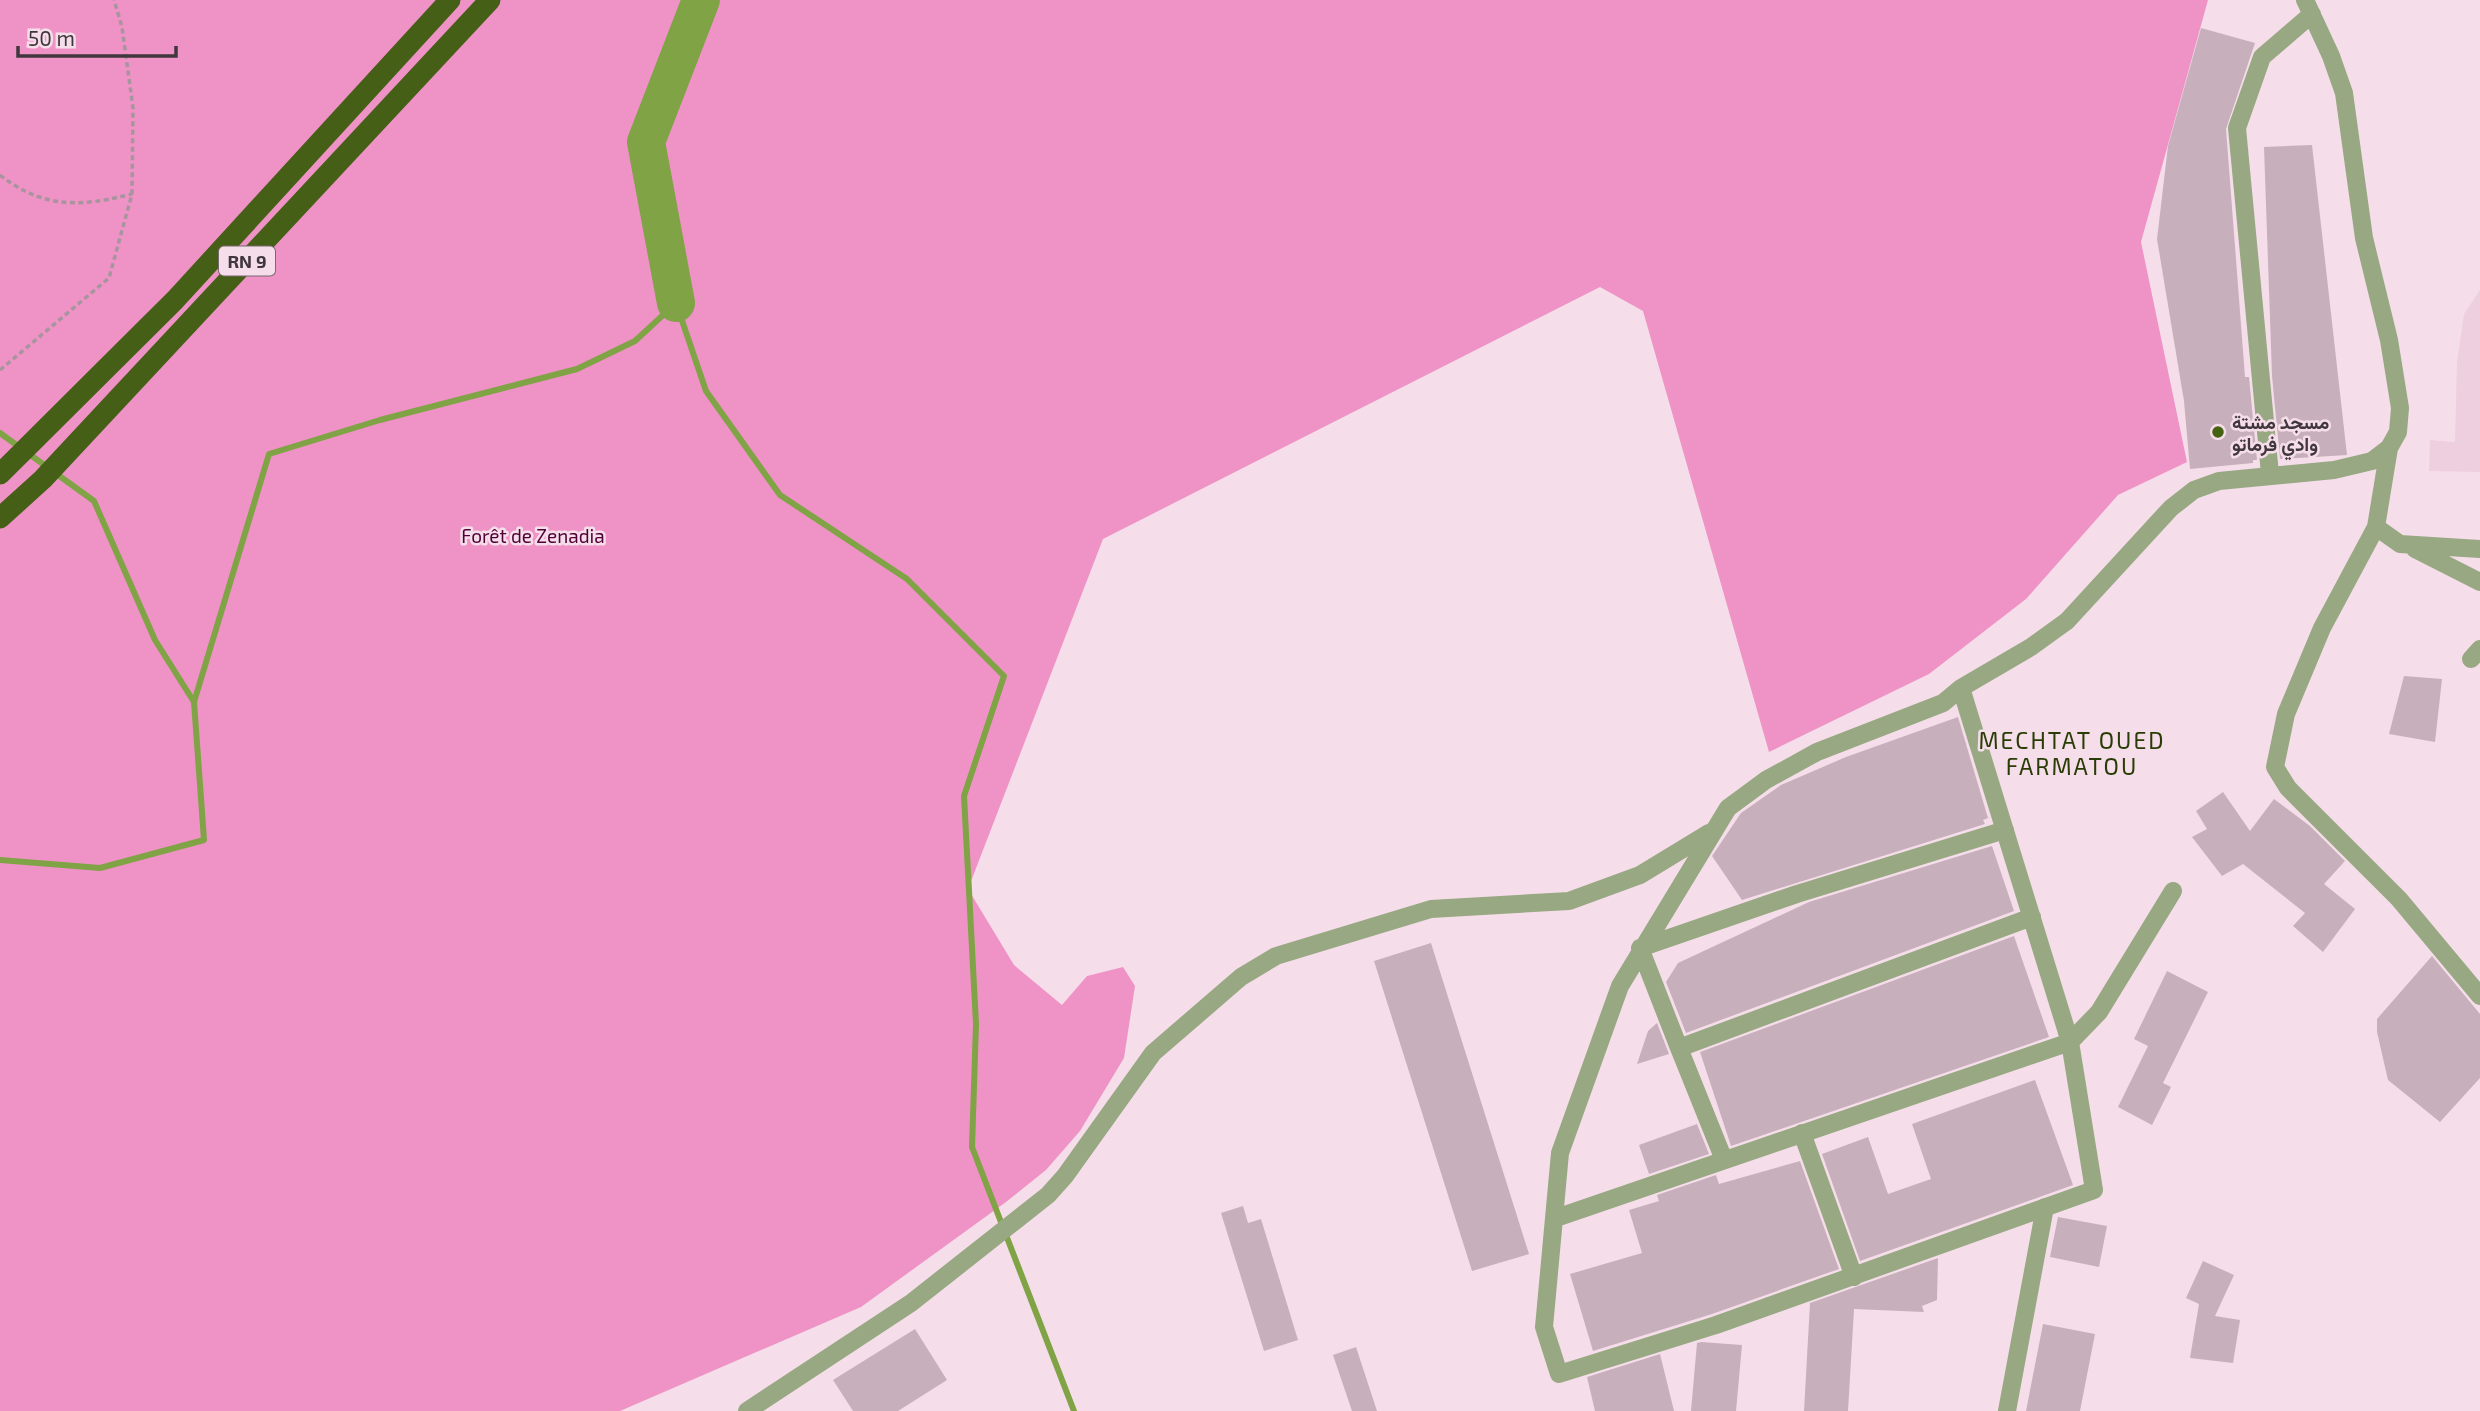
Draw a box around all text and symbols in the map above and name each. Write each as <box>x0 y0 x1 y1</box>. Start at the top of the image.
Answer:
scale bar <box>18 14 175 58</box>
text: 50 m <box>28 25 75 50</box>
road number: RN 9 <box>219 246 275 276</box>
place label: مسجد مشتة وادي فرماتو <box>2232 410 2329 461</box>
marker: مسجد مشتة وادي فرماتو <box>2210 424 2226 440</box>
park label: Forêt de Zenadia <box>461 524 605 547</box>
district label: MECHTAT OUED FARMATOU <box>1978 726 2166 780</box>

